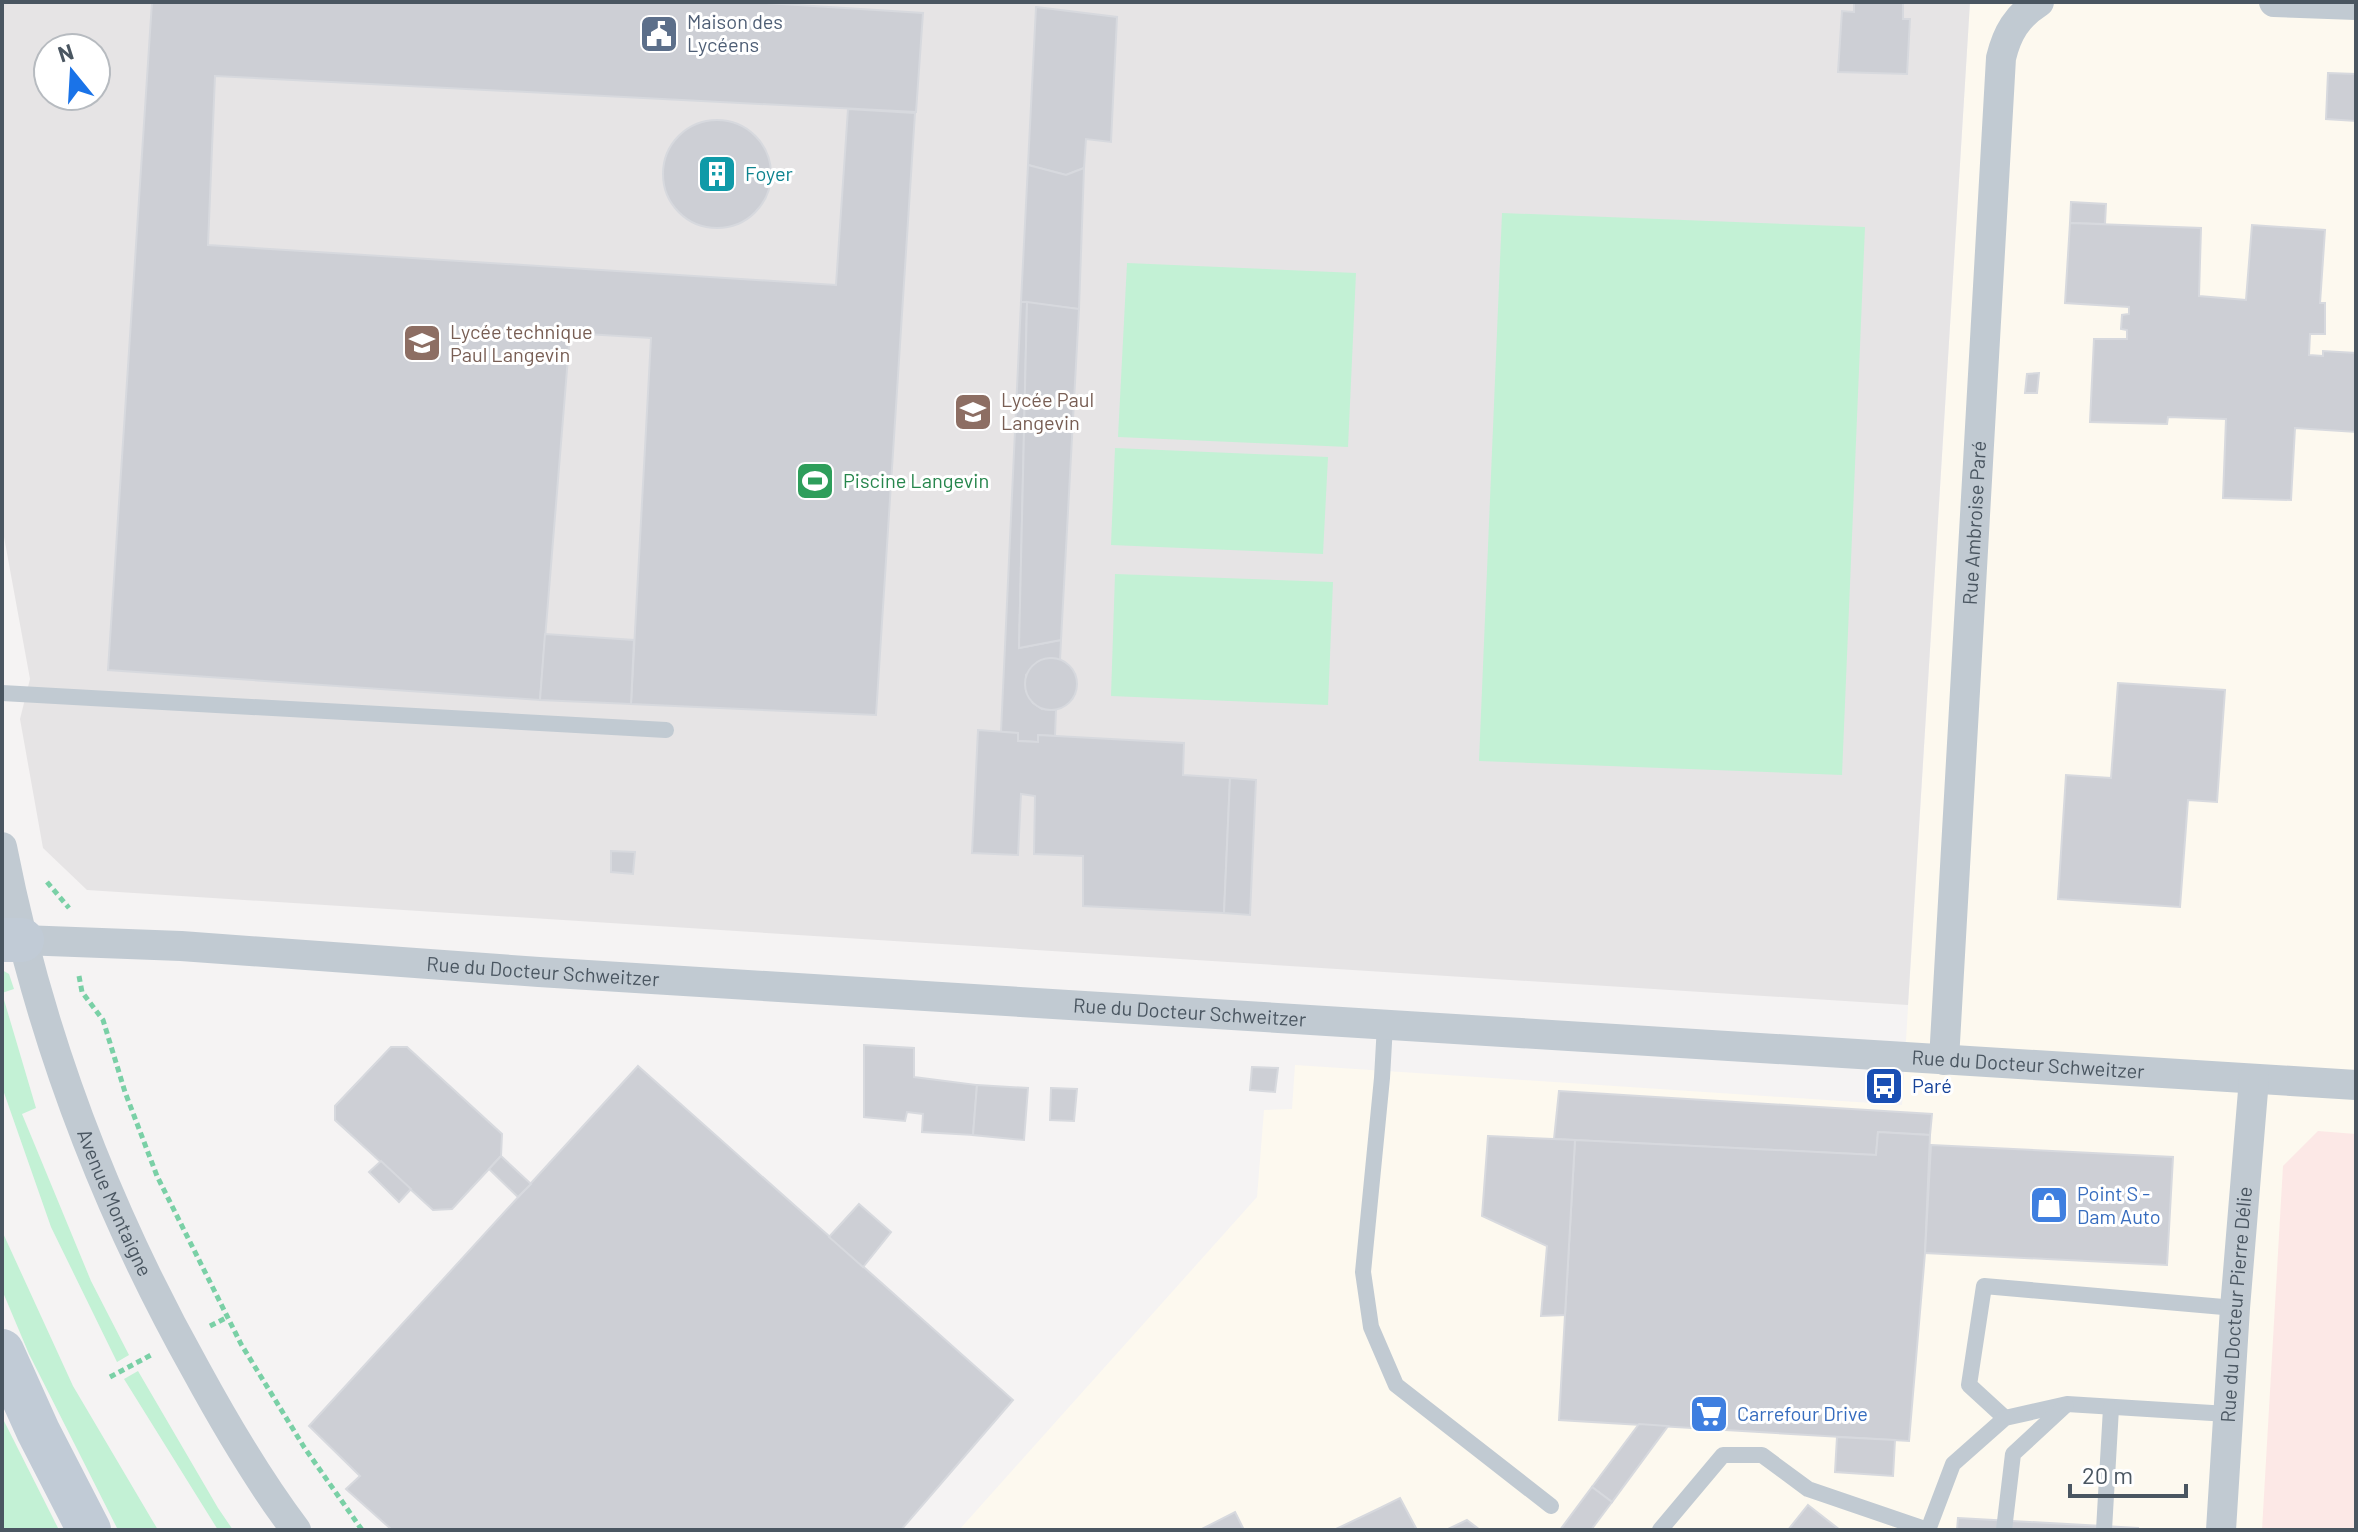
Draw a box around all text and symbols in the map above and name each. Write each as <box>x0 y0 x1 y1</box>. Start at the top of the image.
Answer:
place label: Maison des Lycéens <box>687 9 783 56</box>
public building icon: Maison des Lycéens <box>638 13 680 55</box>
north arrow <box>32 32 112 112</box>
text: N <box>55 37 76 67</box>
building icon: Foyer <box>696 153 738 195</box>
place label: Foyer <box>745 161 793 185</box>
place label: Lycée technique Paul Langevin <box>450 319 593 366</box>
school or university icon: Lycée technique Paul Langevin <box>401 322 443 364</box>
place label: Lycée Paul Langevin <box>1001 387 1094 434</box>
school or university icon: Lycée Paul Langevin <box>952 391 994 433</box>
street label: Rue Ambroise Paré <box>1957 440 1990 606</box>
sports icon: Piscine Langevin <box>794 460 836 502</box>
place label: Piscine Langevin <box>843 468 989 492</box>
street label: Rue du Docteur Schweitzer <box>426 951 660 990</box>
street label: Rue du Docteur Schweitzer <box>1073 992 1307 1031</box>
street label: Rue du Docteur Schweitzer <box>1911 1044 2145 1083</box>
bus stop icon: Paré <box>1863 1065 1905 1107</box>
place label: Paré <box>1912 1073 1952 1097</box>
street label: Avenue Montaigne <box>73 1125 158 1280</box>
place label: Point S - Dam Auto <box>2077 1181 2161 1228</box>
shop icon: Point S - Dam Auto <box>2028 1184 2070 1226</box>
street label: Rue du Docteur Pierre Délie <box>2215 1185 2256 1423</box>
supermarket icon: Carrefour Drive <box>1688 1393 1730 1435</box>
place label: Carrefour Drive <box>1737 1401 1868 1425</box>
scale bar <box>2070 1448 2186 1498</box>
text: 20 m <box>2082 1460 2133 1489</box>

